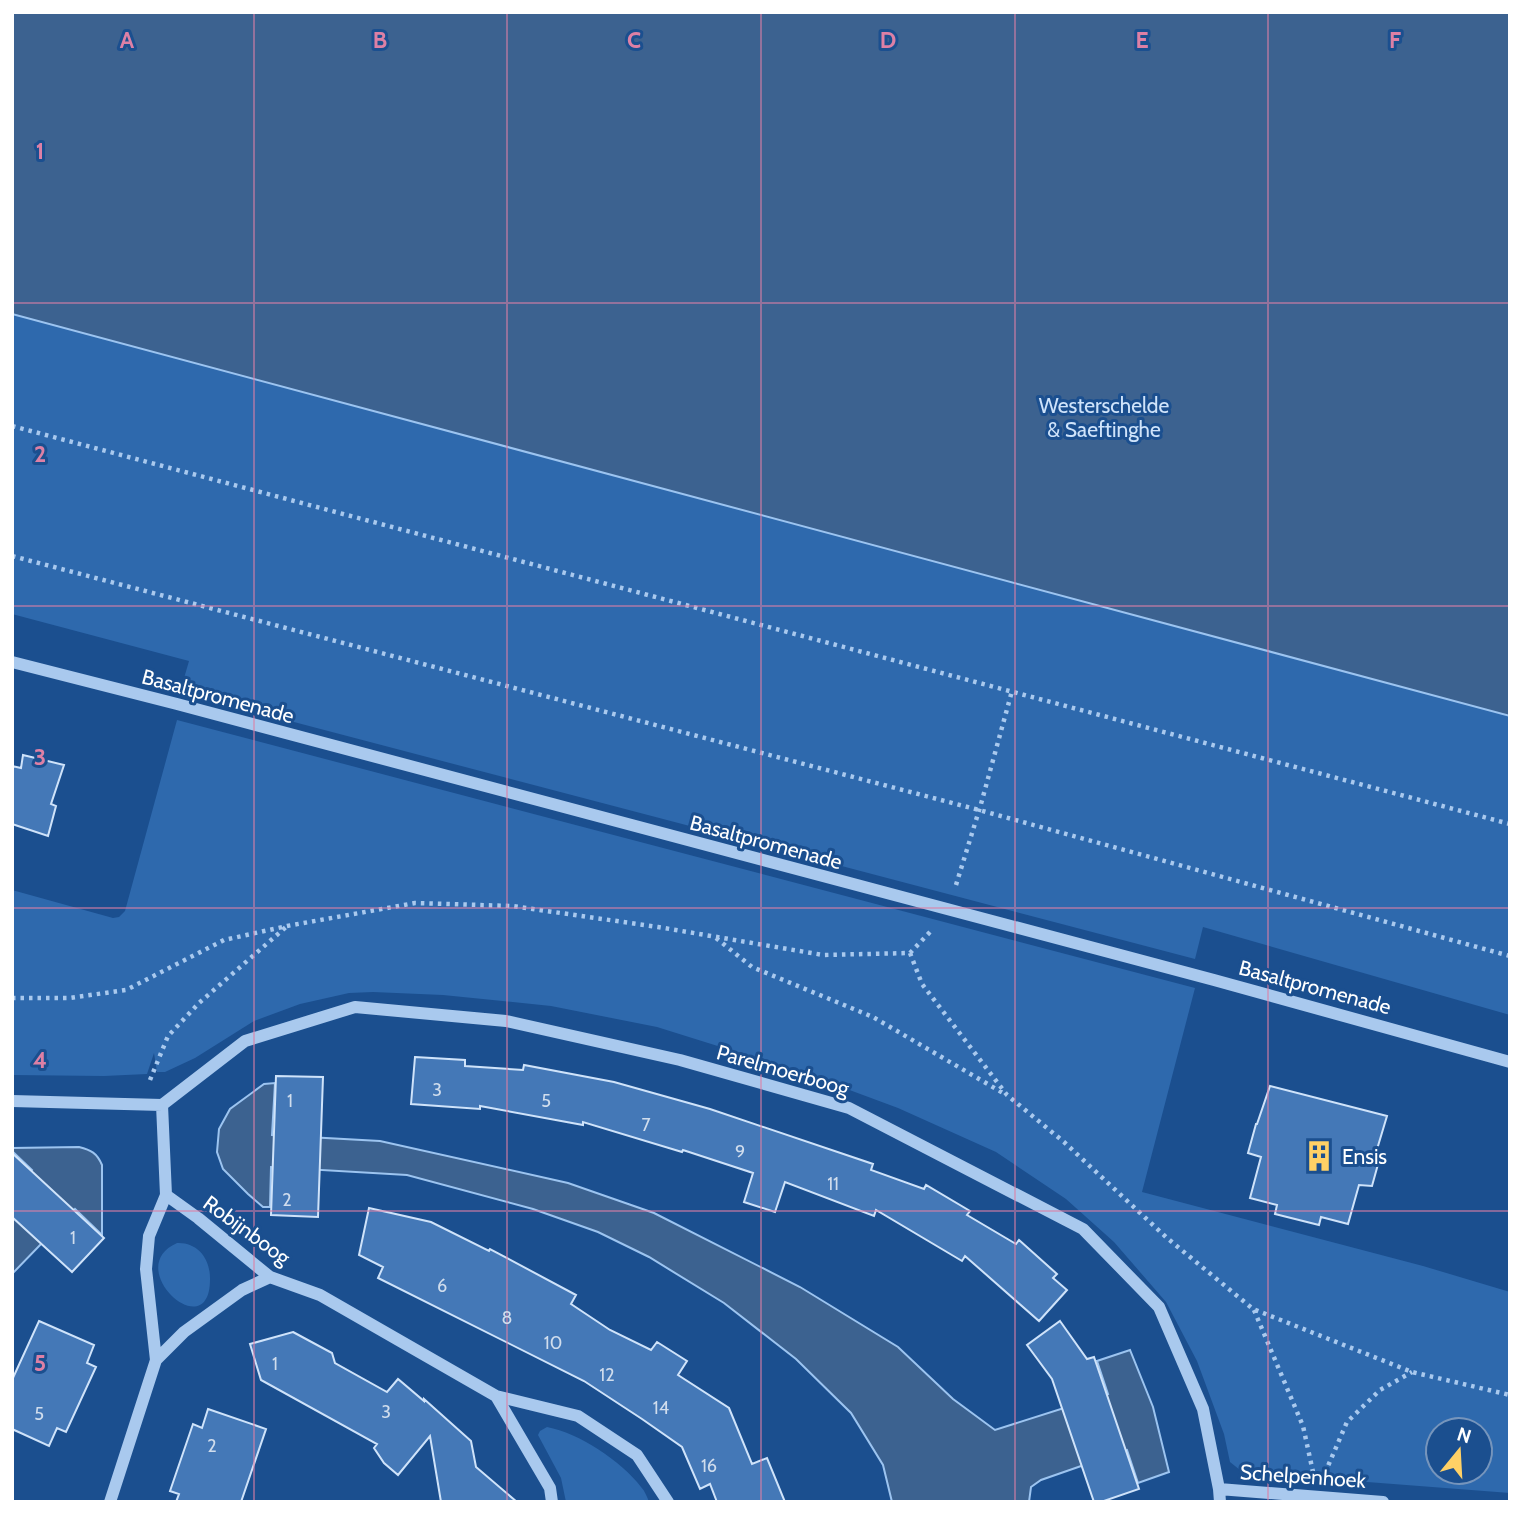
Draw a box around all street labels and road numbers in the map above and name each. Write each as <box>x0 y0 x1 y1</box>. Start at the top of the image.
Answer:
street label: Basaltpromenade <box>139 664 297 728</box>
street label: Basaltpromenade <box>687 810 845 874</box>
street label: Basaltpromenade <box>1236 955 1394 1019</box>
street label: Parelmoerboog <box>714 1039 853 1101</box>
street label: Robijnboog <box>198 1190 296 1271</box>
street label: Schelpenhoek <box>1239 1459 1367 1493</box>

